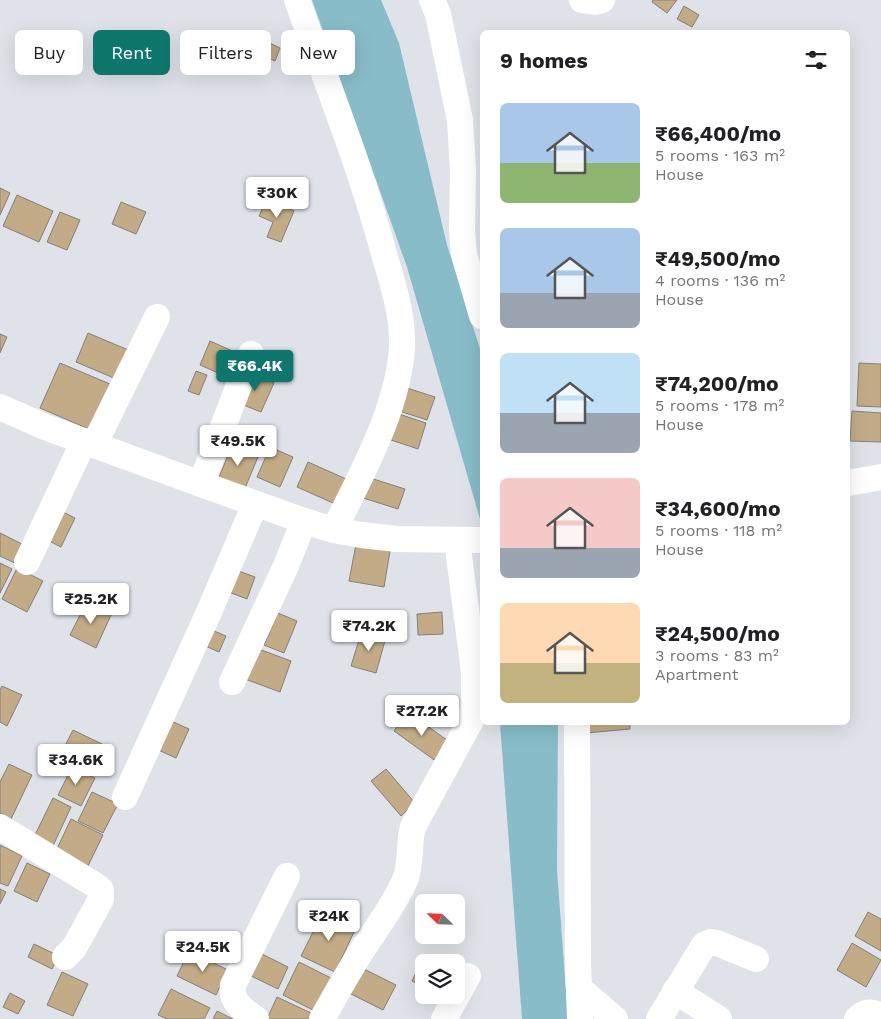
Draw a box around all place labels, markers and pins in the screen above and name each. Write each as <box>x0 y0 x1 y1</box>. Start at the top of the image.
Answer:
pin: ₹30K <box>247 176 307 219</box>
pin: ₹66.4K <box>214 350 296 392</box>
pin: ₹49.5K <box>197 424 279 467</box>
pin: ₹25.2K <box>50 582 132 625</box>
pin: ₹74.2K <box>328 610 410 652</box>
pin: ₹27.2K <box>381 694 463 737</box>
pin: ₹34.6K <box>35 744 117 786</box>
pin: ₹24K <box>299 900 359 942</box>
pin: ₹24.5K <box>162 930 244 973</box>

